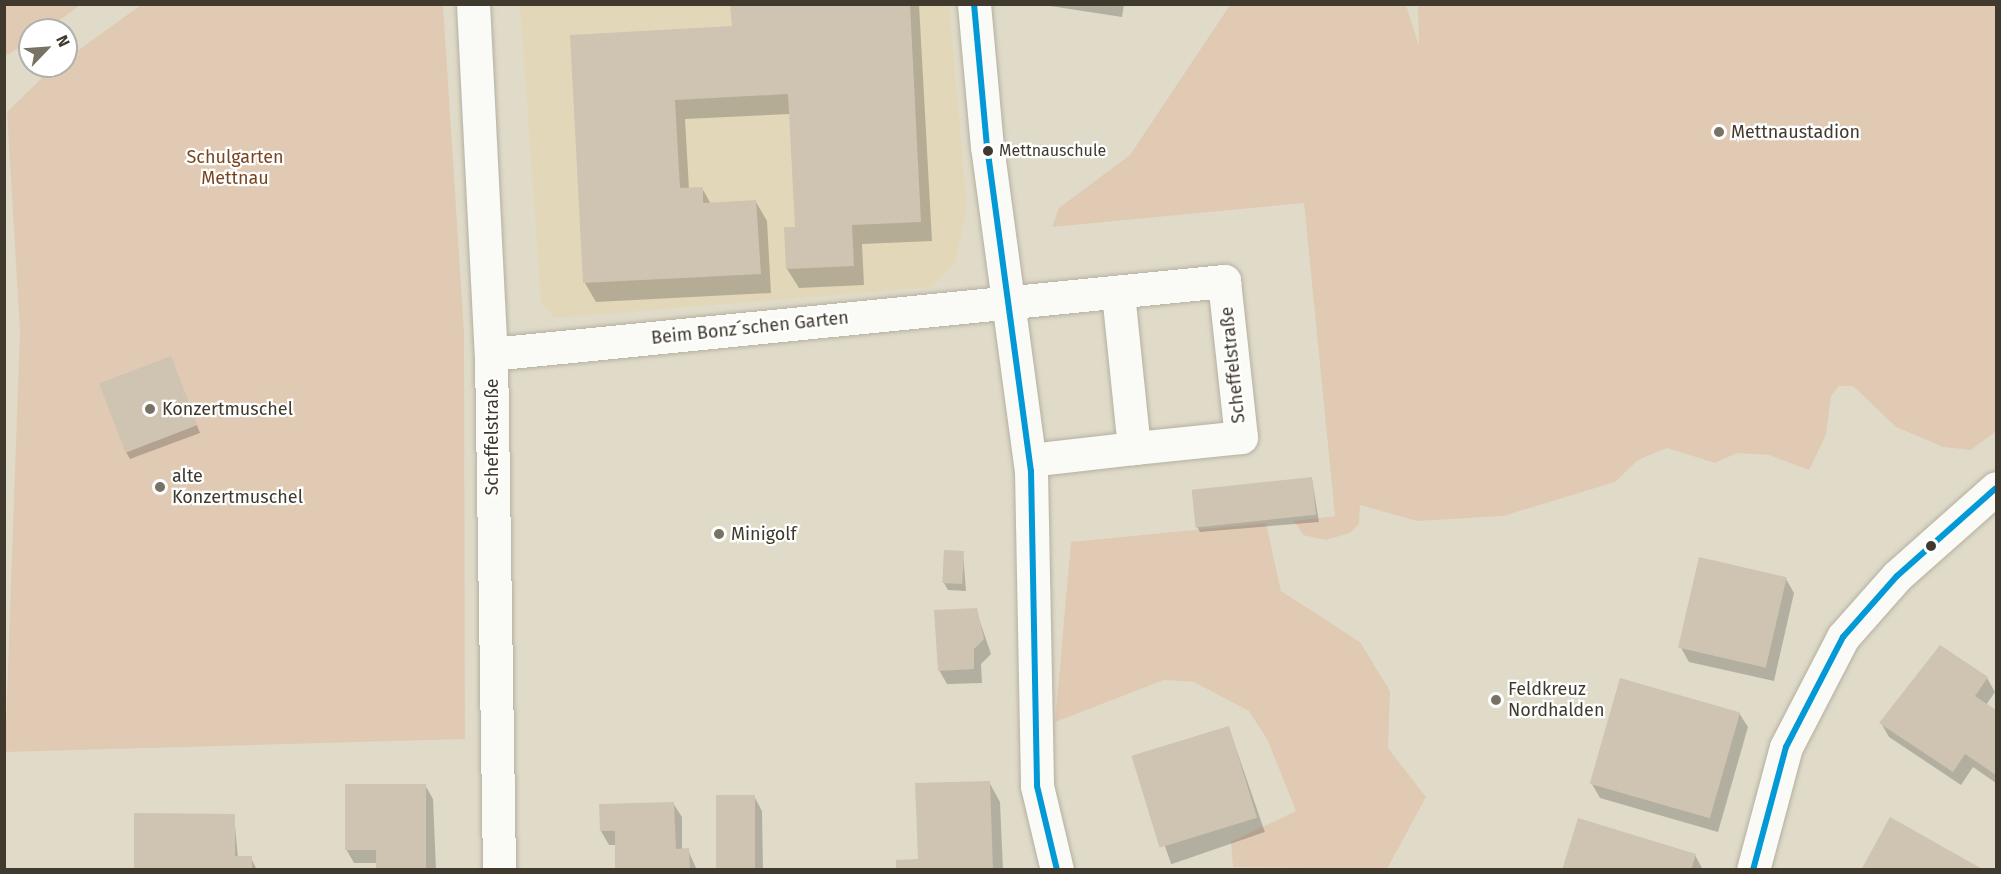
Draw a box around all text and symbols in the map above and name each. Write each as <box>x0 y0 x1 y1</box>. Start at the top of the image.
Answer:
north arrow <box>18 18 78 78</box>
text: N <box>52 32 74 50</box>
place label: Mettnaustadion <box>1731 121 1860 143</box>
marker: Mettnaustadion <box>1712 125 1726 139</box>
place label: Mettnauschule <box>999 141 1106 161</box>
marker: Mettnauschule <box>982 145 994 157</box>
park label: Schulgarten Mettnau <box>186 147 284 190</box>
street label: Scheffelstraße <box>1216 306 1250 424</box>
street label: Beim Bonz´schen Garten <box>650 307 850 349</box>
street label: Scheffelstraße <box>481 378 503 496</box>
place label: Konzertmuschel <box>162 398 293 420</box>
marker: Konzertmuschel <box>143 402 157 416</box>
place label: alte Konzertmuschel <box>172 466 303 508</box>
marker: alte Konzertmuschel <box>153 480 167 494</box>
place label: Minigolf <box>731 523 797 545</box>
marker: Minigolf <box>712 527 726 541</box>
unlabelled marker <box>1925 540 1937 552</box>
place label: Feldkreuz Nordhalden <box>1508 679 1604 722</box>
marker: Feldkreuz Nordhalden <box>1489 693 1503 707</box>

